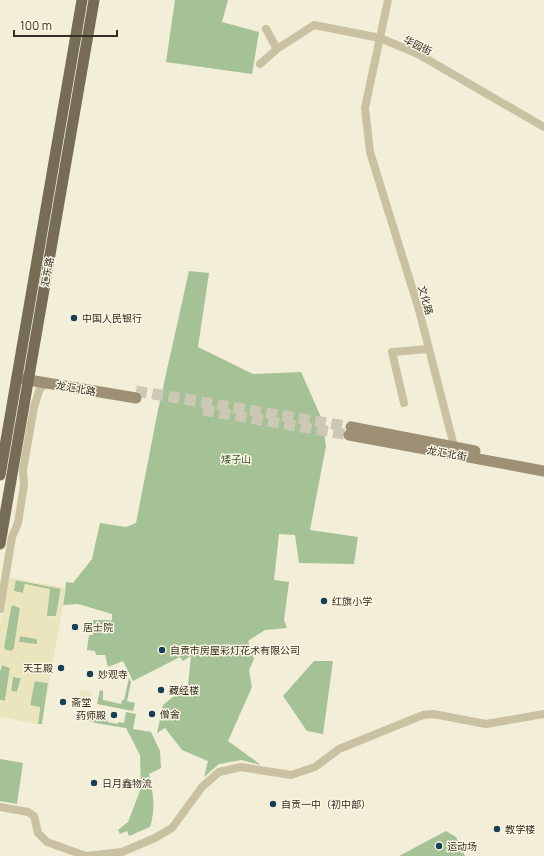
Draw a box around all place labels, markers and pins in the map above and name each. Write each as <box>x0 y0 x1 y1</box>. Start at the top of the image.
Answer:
place label: 中国人民银行 <box>82 311 142 325</box>
marker: 中国人民银行 <box>69 313 79 323</box>
place label: 红旗小学 <box>332 594 372 608</box>
marker: 红旗小学 <box>319 596 329 606</box>
place label: 居士院 <box>83 620 113 634</box>
marker: 居士院 <box>70 622 80 632</box>
place label: 自贡市房屋彩灯花术有限公司 <box>170 643 300 657</box>
marker: 自贡市房屋彩灯花术有限公司 <box>157 645 167 655</box>
place label: 天王殿 <box>23 661 53 675</box>
marker: 天王殿 <box>56 663 66 673</box>
place label: 妙观寺 <box>98 667 128 681</box>
marker: 妙观寺 <box>85 669 95 679</box>
place label: 藏经楼 <box>169 683 199 697</box>
marker: 藏经楼 <box>156 685 166 695</box>
place label: 斋堂 <box>71 695 91 709</box>
marker: 斋堂 <box>58 697 68 707</box>
place label: 僧舍 <box>160 707 180 721</box>
place label: 药师殿 <box>76 708 106 722</box>
marker: 僧舍 <box>147 709 157 719</box>
marker: 药师殿 <box>109 710 119 720</box>
place label: 日月鑫物流 <box>102 776 152 790</box>
marker: 日月鑫物流 <box>89 778 99 788</box>
place label: 自贡一中（初中部） <box>281 797 371 811</box>
marker: 自贡一中（初中部） <box>268 799 278 809</box>
place label: 教学楼 <box>505 822 535 836</box>
marker: 教学楼 <box>492 824 502 834</box>
place label: 运动场 <box>447 839 477 853</box>
marker: 运动场 <box>434 841 444 851</box>

